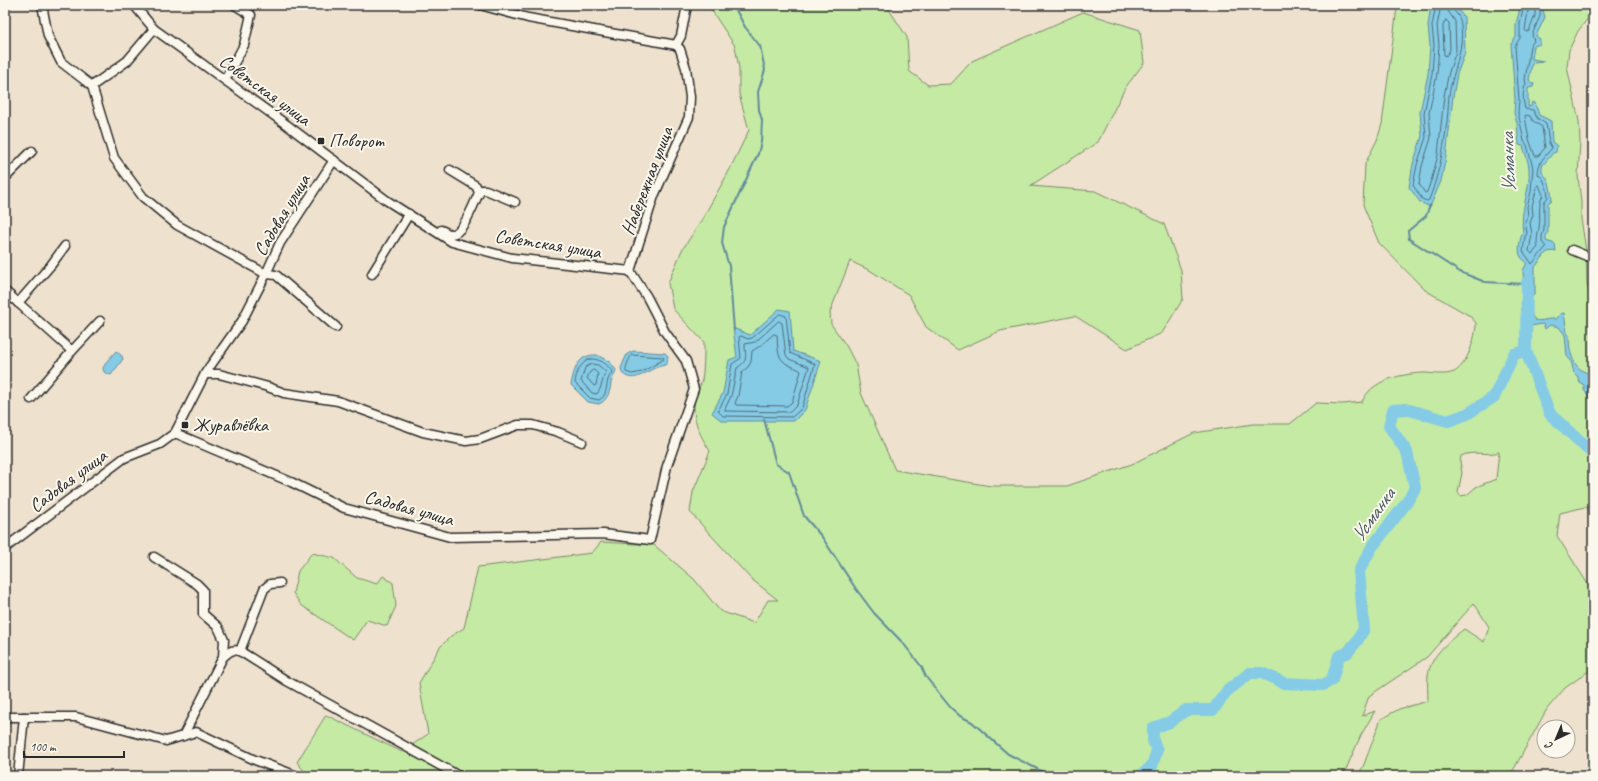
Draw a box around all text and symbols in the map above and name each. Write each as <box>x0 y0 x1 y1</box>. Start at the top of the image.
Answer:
street label: Советская улица <box>215 49 317 132</box>
street label: Набережная улица <box>615 122 679 239</box>
place label: Поворот <box>329 129 386 153</box>
water label: Усманка <box>1494 131 1522 193</box>
marker: Поворот <box>316 136 326 146</box>
street label: Садовая улица <box>248 168 317 260</box>
street label: Советская улица <box>493 224 604 265</box>
place label: Журавлёвка <box>193 413 270 437</box>
marker: Журавлёвка <box>180 420 190 430</box>
street label: Садовая улица <box>24 443 113 518</box>
water label: Усманка <box>1346 482 1402 547</box>
street label: Садовая улица <box>362 485 458 532</box>
north arrow <box>1536 719 1576 759</box>
scale bar <box>24 733 124 759</box>
text: С <box>1541 738 1556 753</box>
text: 100 m <box>30 739 57 755</box>

